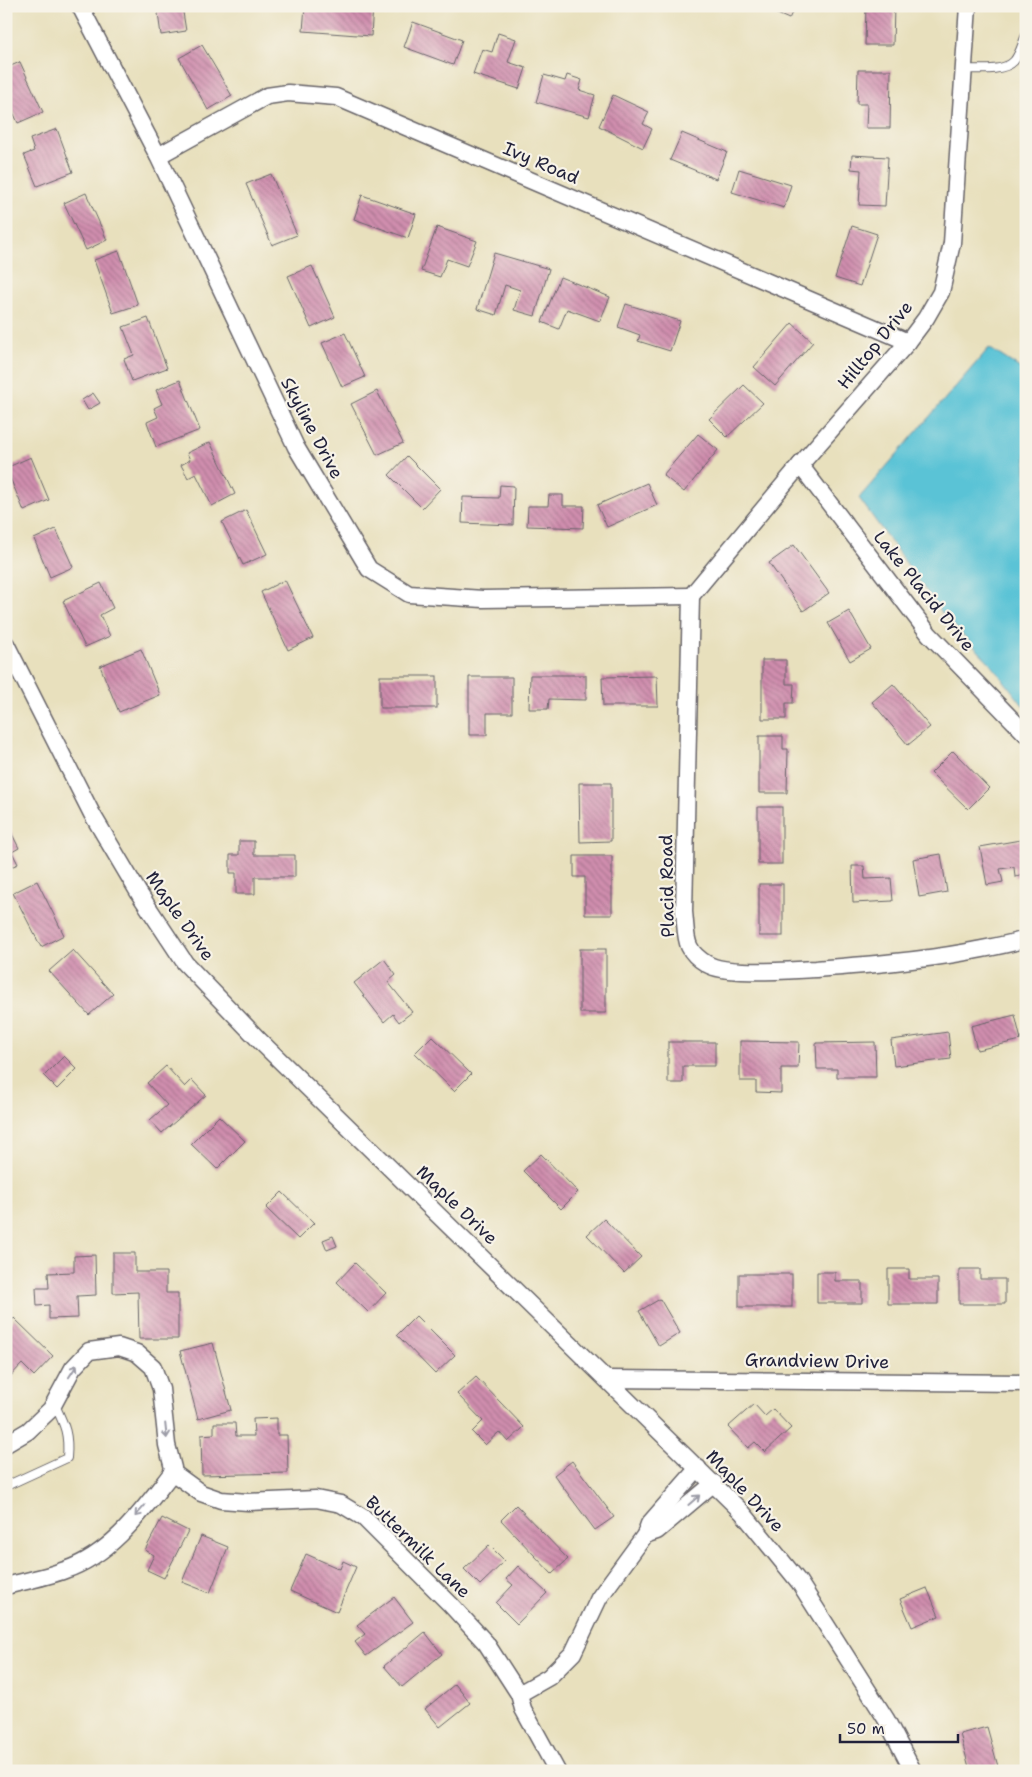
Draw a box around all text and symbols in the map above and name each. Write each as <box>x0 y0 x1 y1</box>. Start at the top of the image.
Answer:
street label: Ivy Road <box>499 136 583 190</box>
street label: Hilltop Drive <box>832 296 918 394</box>
street label: Skyline Drive <box>275 373 349 483</box>
street label: Lake Placid Drive <box>868 526 980 656</box>
street label: Placid Road <box>654 834 680 938</box>
street label: Maple Drive <box>140 866 220 966</box>
street label: Maple Drive <box>411 1160 503 1250</box>
street label: Grandview Drive <box>745 1348 889 1374</box>
one-way arrow <box>67 1364 78 1378</box>
one-way arrow <box>161 1423 171 1439</box>
street label: Maple Drive <box>701 1445 789 1537</box>
street label: Buttermilk Lane <box>360 1491 476 1603</box>
one-way arrow <box>687 1495 700 1506</box>
one-way arrow <box>135 1505 146 1518</box>
scale bar <box>840 1712 957 1744</box>
text: 50 m <box>847 1719 885 1739</box>

